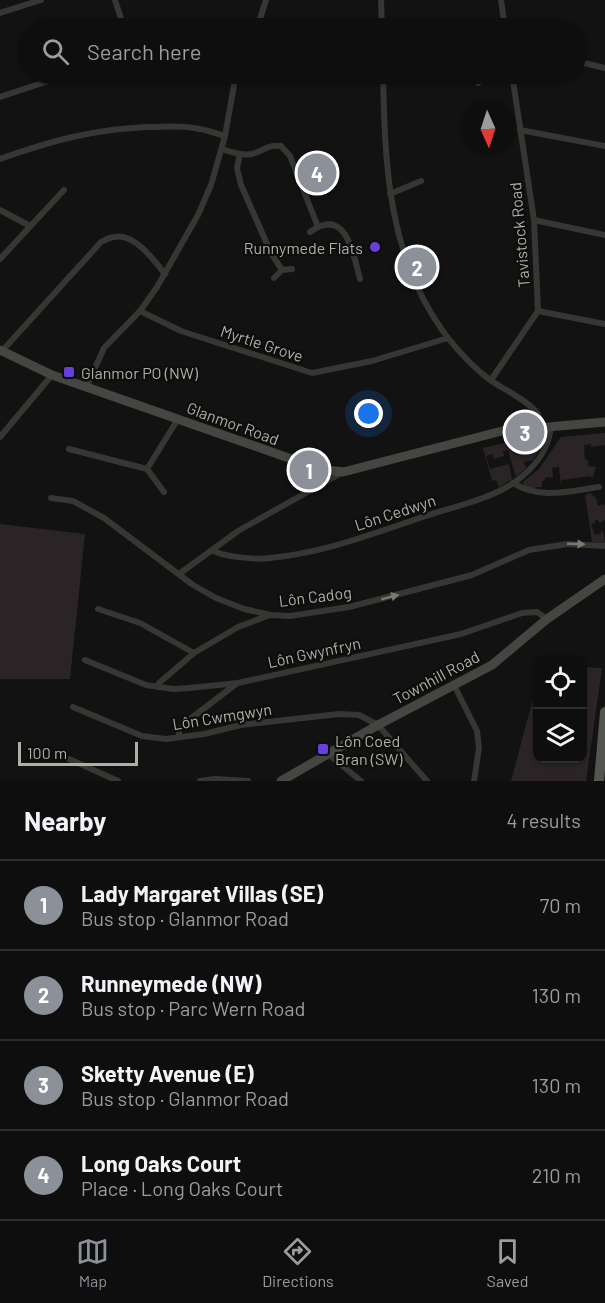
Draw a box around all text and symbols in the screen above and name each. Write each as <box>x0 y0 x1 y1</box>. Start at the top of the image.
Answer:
search box <box>18 18 587 84</box>
icon: search <box>39 35 72 68</box>
text: Search here <box>87 38 201 64</box>
north arrow <box>461 102 515 156</box>
pin: 4 <box>298 150 336 195</box>
street label: Tavistock Road <box>505 182 533 288</box>
place label: Runnymede Flats <box>244 238 363 257</box>
marker: Runnymede Flats <box>368 240 382 254</box>
pin: 2 <box>398 244 436 290</box>
street label: Myrtle Grove <box>218 321 306 365</box>
place label: Glanmor PO (NW) <box>81 363 199 382</box>
marker: Glanmor PO (NW) <box>62 365 76 379</box>
street label: Glanmor Road <box>184 398 282 448</box>
your location <box>354 399 383 428</box>
pin: 3 <box>506 410 544 454</box>
pin: 1 <box>290 448 328 492</box>
street label: Lôn Cedwyn <box>352 490 438 534</box>
one-way arrow <box>567 540 586 549</box>
street label: Lôn Cadog <box>277 582 353 610</box>
one-way arrow <box>381 591 399 601</box>
street label: Lôn Gwynfryn <box>266 633 362 671</box>
street label: Townhill Road <box>390 646 482 708</box>
map controls <box>533 655 587 763</box>
button: locate <box>533 655 587 709</box>
street label: Lôn Cwmgwyn <box>171 699 273 733</box>
button: layers <box>533 709 587 763</box>
place label: Lôn Coed Bran (SW) <box>335 731 403 768</box>
scale bar <box>18 739 138 766</box>
marker: Lôn Coed Bran (SW) <box>316 742 330 756</box>
text: 100 m <box>27 743 67 762</box>
text: Nearby <box>24 805 106 836</box>
text: 4 results <box>506 808 581 832</box>
text: Lady Margaret Villas (SE) <box>81 880 323 906</box>
text: 1 <box>40 893 47 917</box>
text: 70 m <box>540 893 581 917</box>
text: Bus stop · Glanmor Road <box>81 906 289 930</box>
text: Runneymede (NW) <box>81 970 261 996</box>
text: 2 <box>38 983 49 1007</box>
text: 130 m <box>532 983 581 1007</box>
text: Bus stop · Parc Wern Road <box>81 996 305 1020</box>
text: Sketty Avenue (E) <box>81 1060 254 1086</box>
text: 3 <box>38 1073 49 1097</box>
text: 130 m <box>532 1073 581 1097</box>
text: Bus stop · Glanmor Road <box>81 1086 289 1110</box>
text: Long Oaks Court <box>81 1150 241 1176</box>
text: 4 <box>37 1163 50 1187</box>
text: 210 m <box>532 1163 581 1187</box>
text: Place · Long Oaks Court <box>81 1176 283 1200</box>
tab: Map <box>76 1235 109 1290</box>
tab: Directions <box>262 1235 334 1290</box>
tab: Saved <box>487 1235 529 1290</box>

